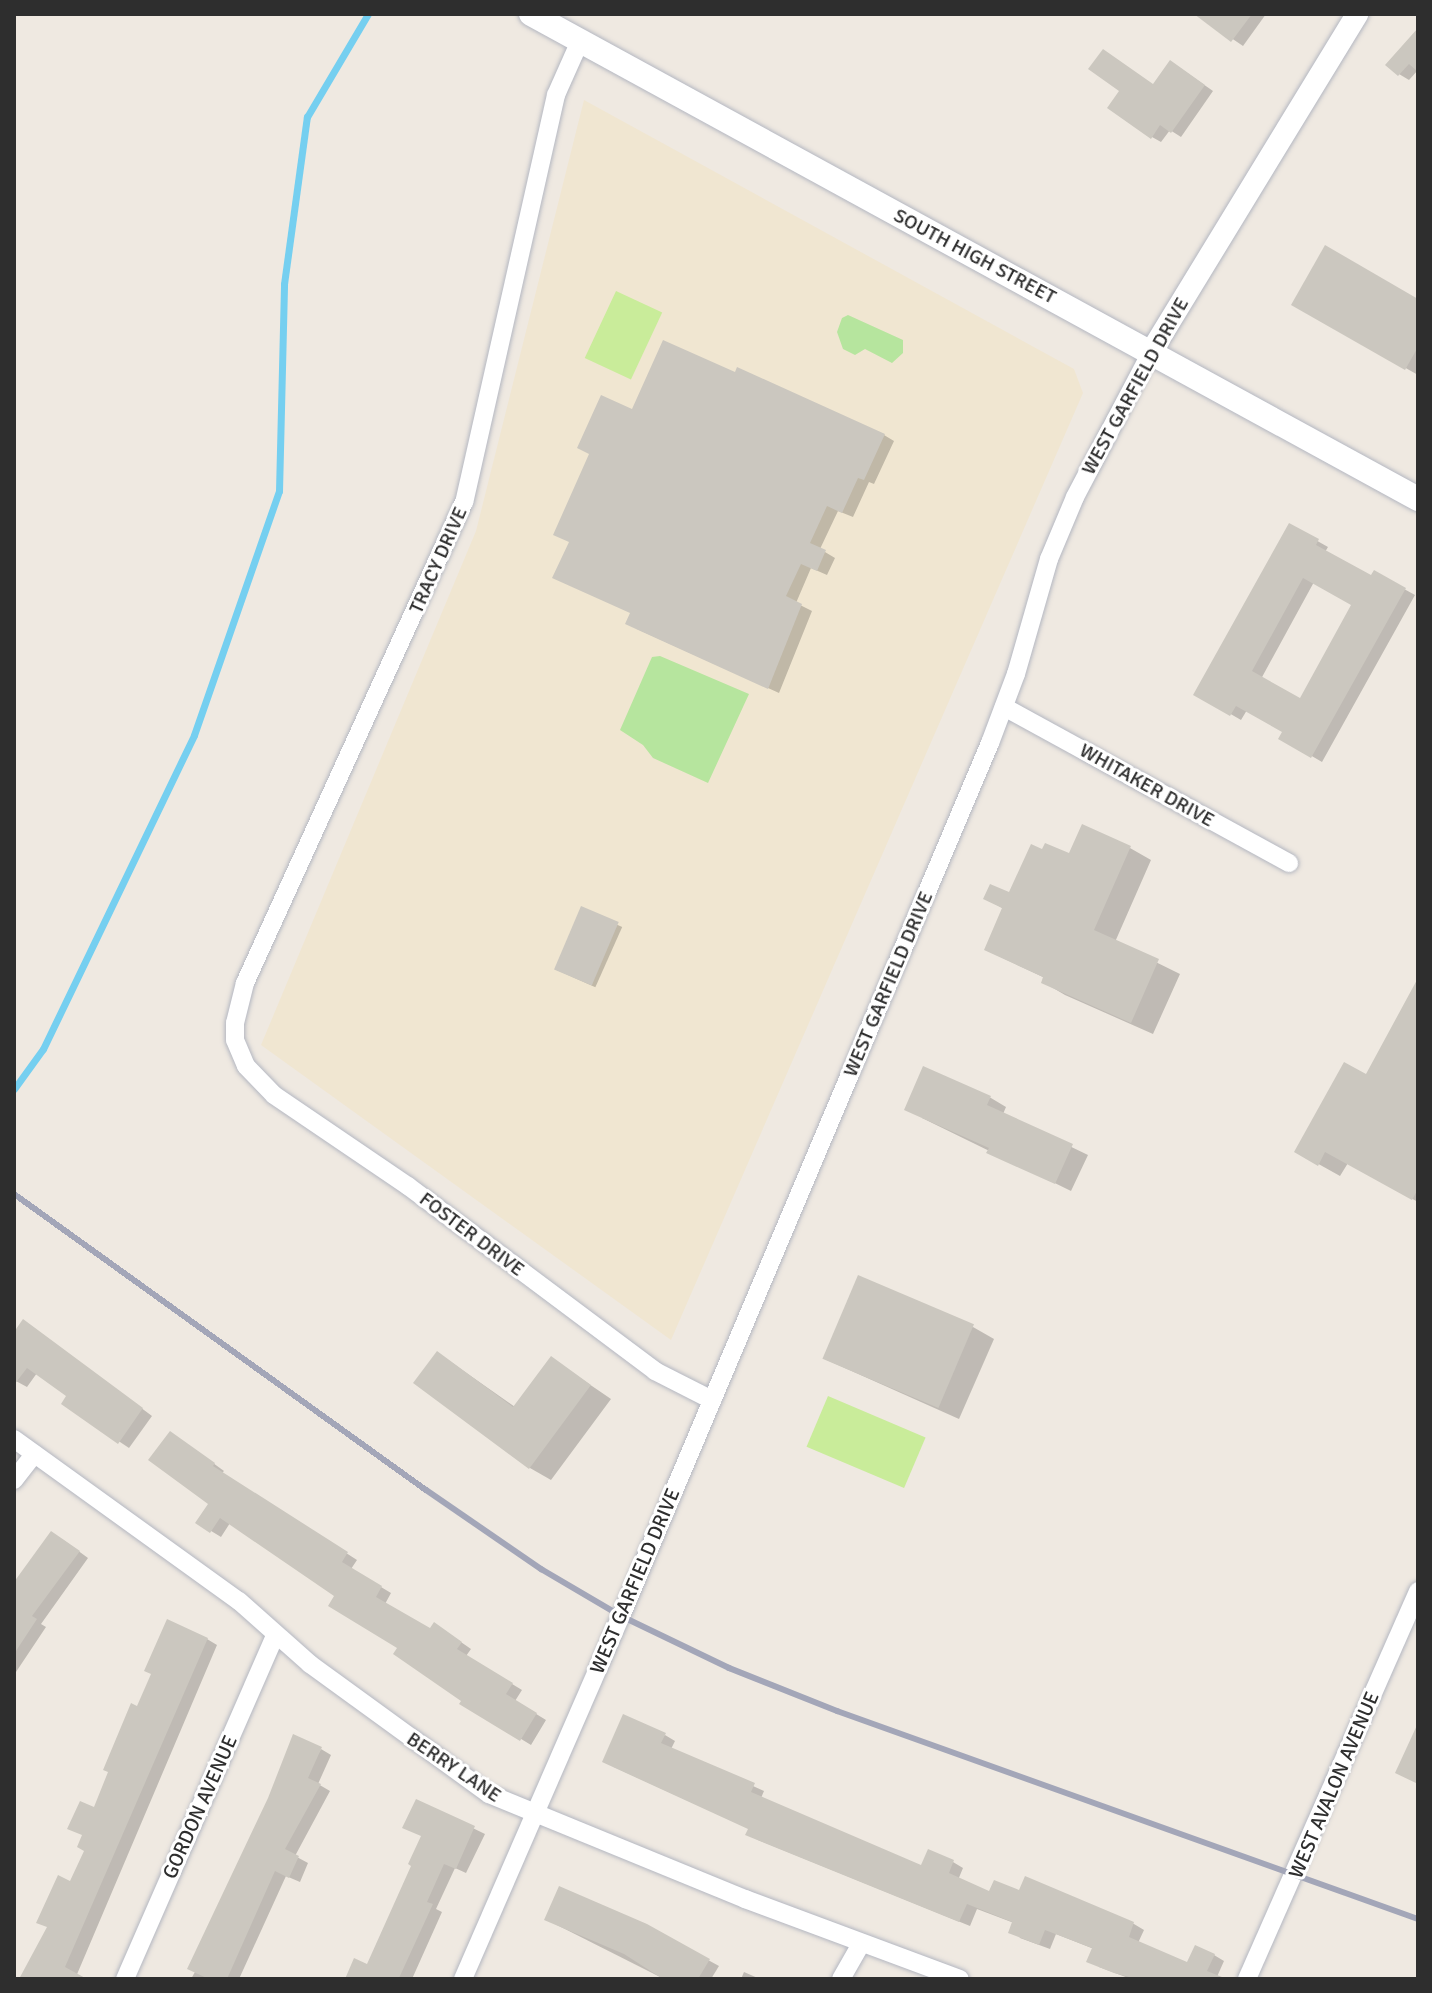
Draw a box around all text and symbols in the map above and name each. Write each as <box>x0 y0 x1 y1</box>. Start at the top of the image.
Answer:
street label: SOUTH HIGH STREET <box>890 203 1060 309</box>
street label: WEST GARFIELD DRIVE <box>1076 293 1194 479</box>
street label: TRACY DRIVE <box>404 503 472 617</box>
street label: WHITAKER DRIVE <box>1075 738 1219 832</box>
street label: WEST GARFIELD DRIVE <box>838 888 938 1080</box>
street label: FOSTER DRIVE <box>415 1187 529 1281</box>
street label: WEST GARFIELD DRIVE <box>585 1485 685 1677</box>
street label: WEST AVALON AVENUE <box>1284 1688 1384 1882</box>
street label: BERRY LANE <box>402 1727 506 1807</box>
street label: GORDON AVENUE <box>158 1732 242 1882</box>

